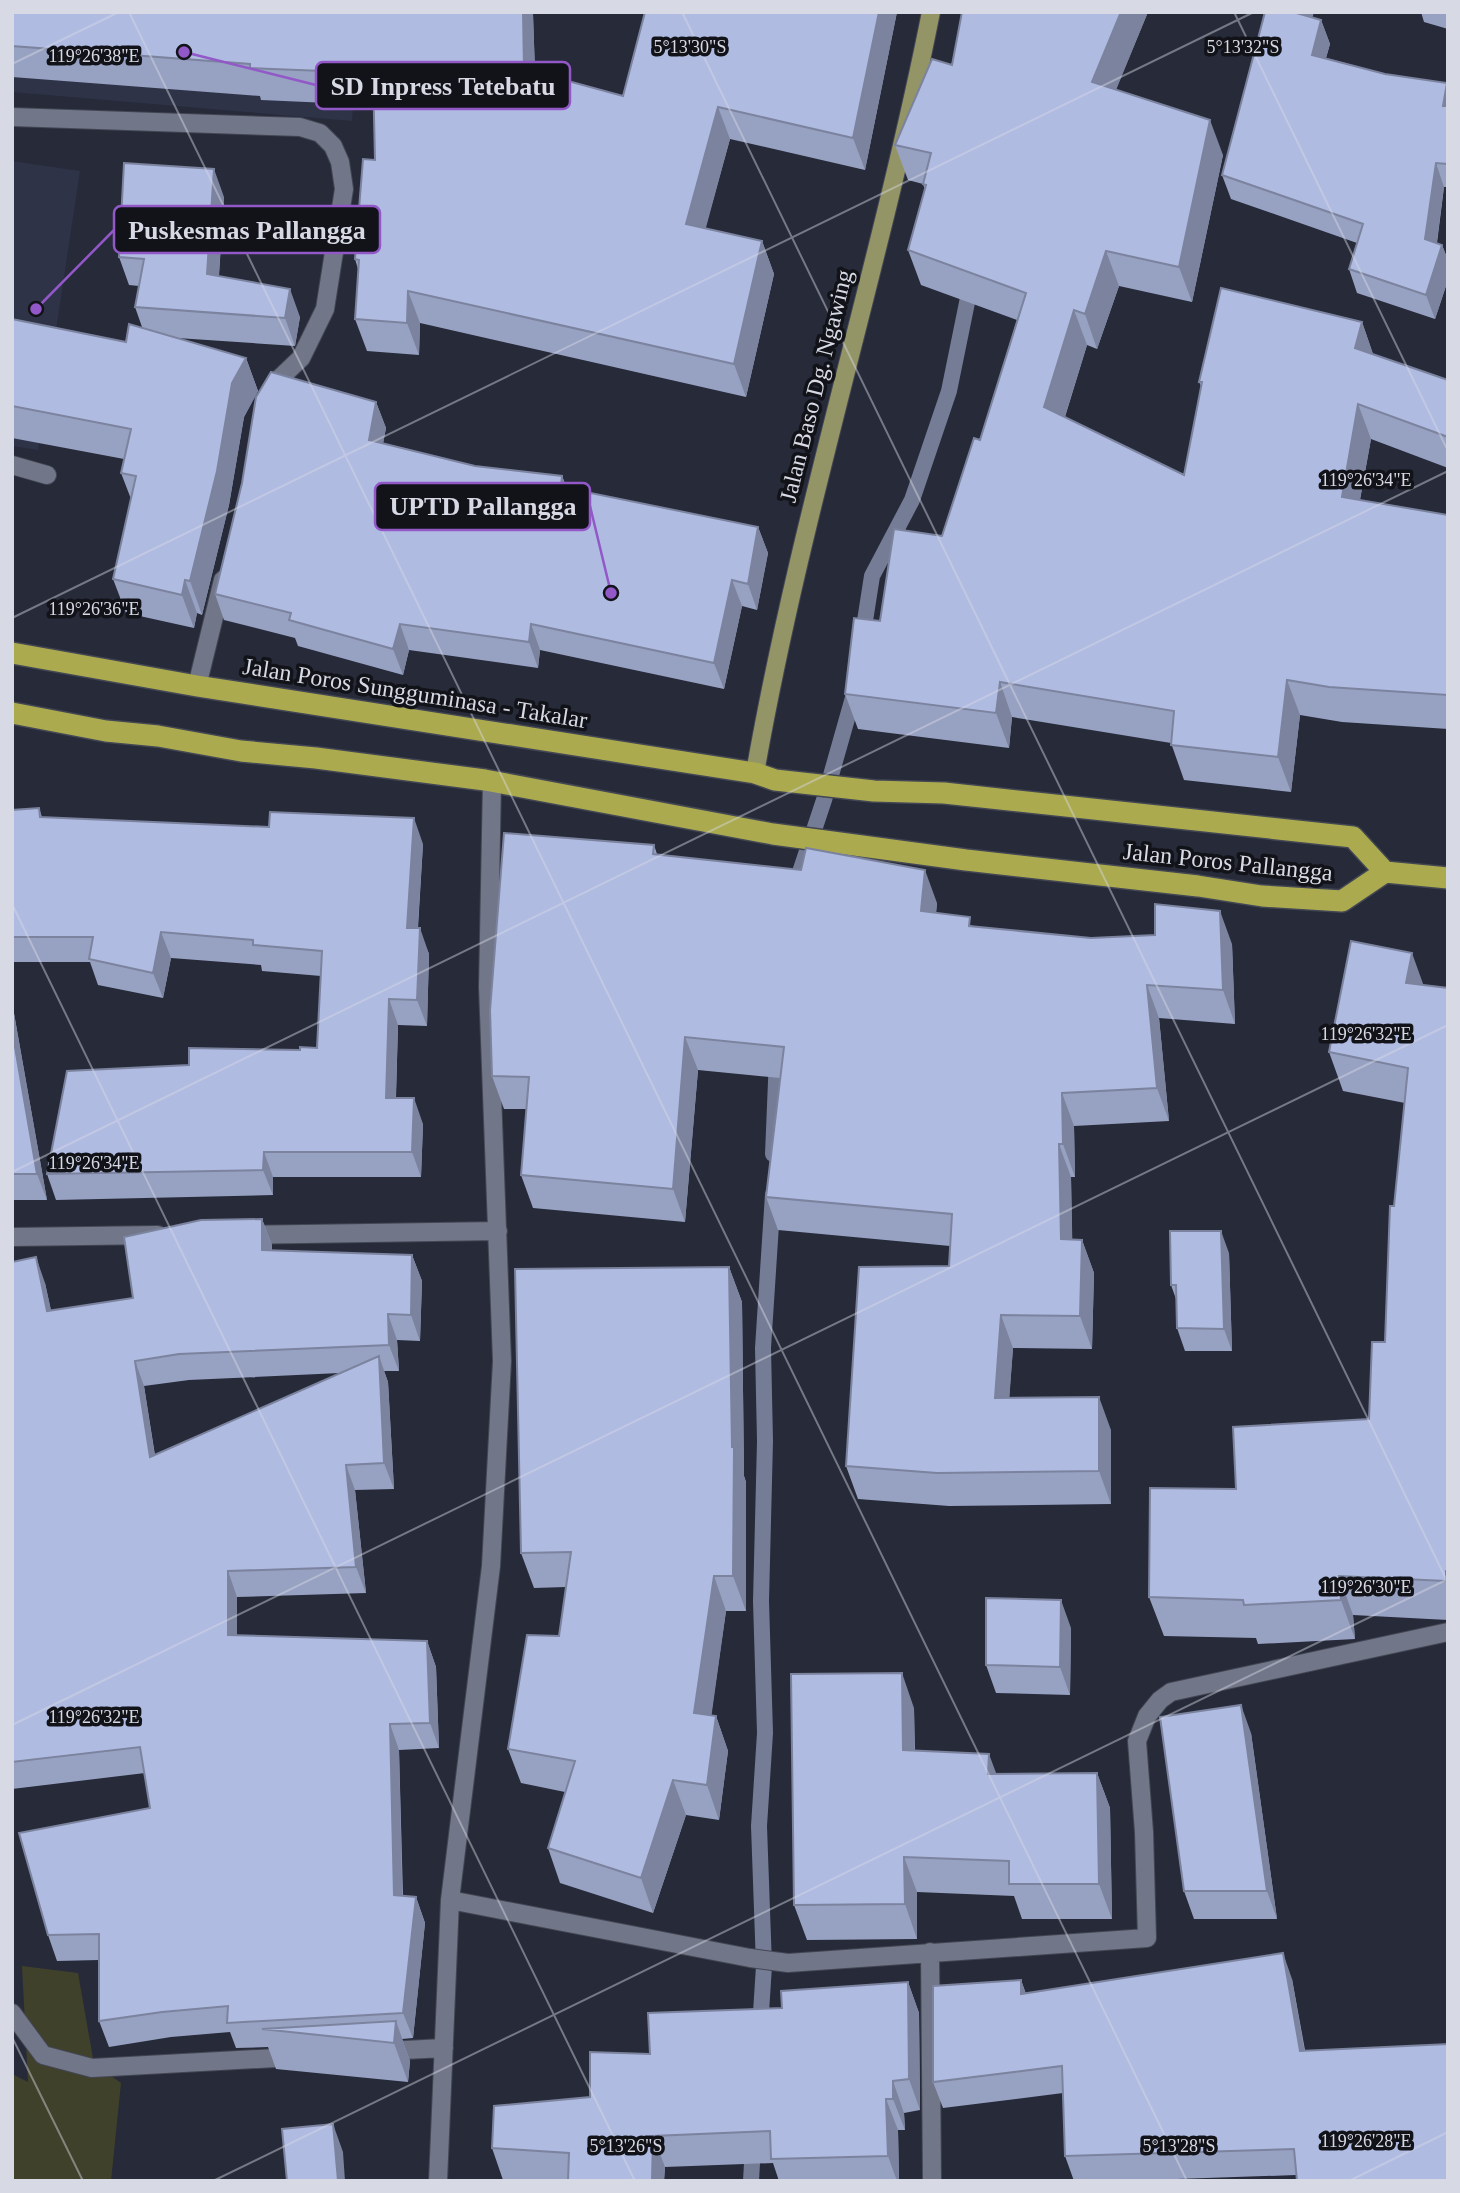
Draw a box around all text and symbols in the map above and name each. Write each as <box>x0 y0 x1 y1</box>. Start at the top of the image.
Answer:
text: 5°13'30"S <box>654 37 726 57</box>
text: 5°13'32"S <box>1207 37 1279 57</box>
text: 119°26'38"E <box>48 46 140 66</box>
callout: SD Inpress Tetebatu <box>316 62 570 109</box>
text: SD Inpress Tetebatu <box>331 72 555 101</box>
callout: Puskesmas Pallangga <box>114 206 380 253</box>
text: Puskesmas Pallangga <box>128 216 366 245</box>
street label: Jalan Baso Dg. Ngawing <box>775 267 857 505</box>
text: 119°26'34"E <box>1320 470 1412 490</box>
callout: UPTD Pallangga <box>375 483 590 530</box>
text: UPTD Pallangga <box>389 492 577 521</box>
text: 119°26'36"E <box>48 599 140 619</box>
street label: Jalan Poros Sungguminasa - Takalar <box>241 653 589 733</box>
street label: Jalan Poros Pallangga <box>1122 838 1334 886</box>
text: 119°26'32"E <box>1320 1024 1412 1044</box>
text: 119°26'34"E <box>48 1153 140 1173</box>
text: 119°26'30"E <box>1320 1577 1412 1597</box>
text: 119°26'32"E <box>48 1707 140 1727</box>
text: 119°26'28"E <box>1320 2131 1412 2151</box>
text: 5°13'26"S <box>590 2136 662 2156</box>
text: 5°13'28"S <box>1143 2136 1215 2156</box>

